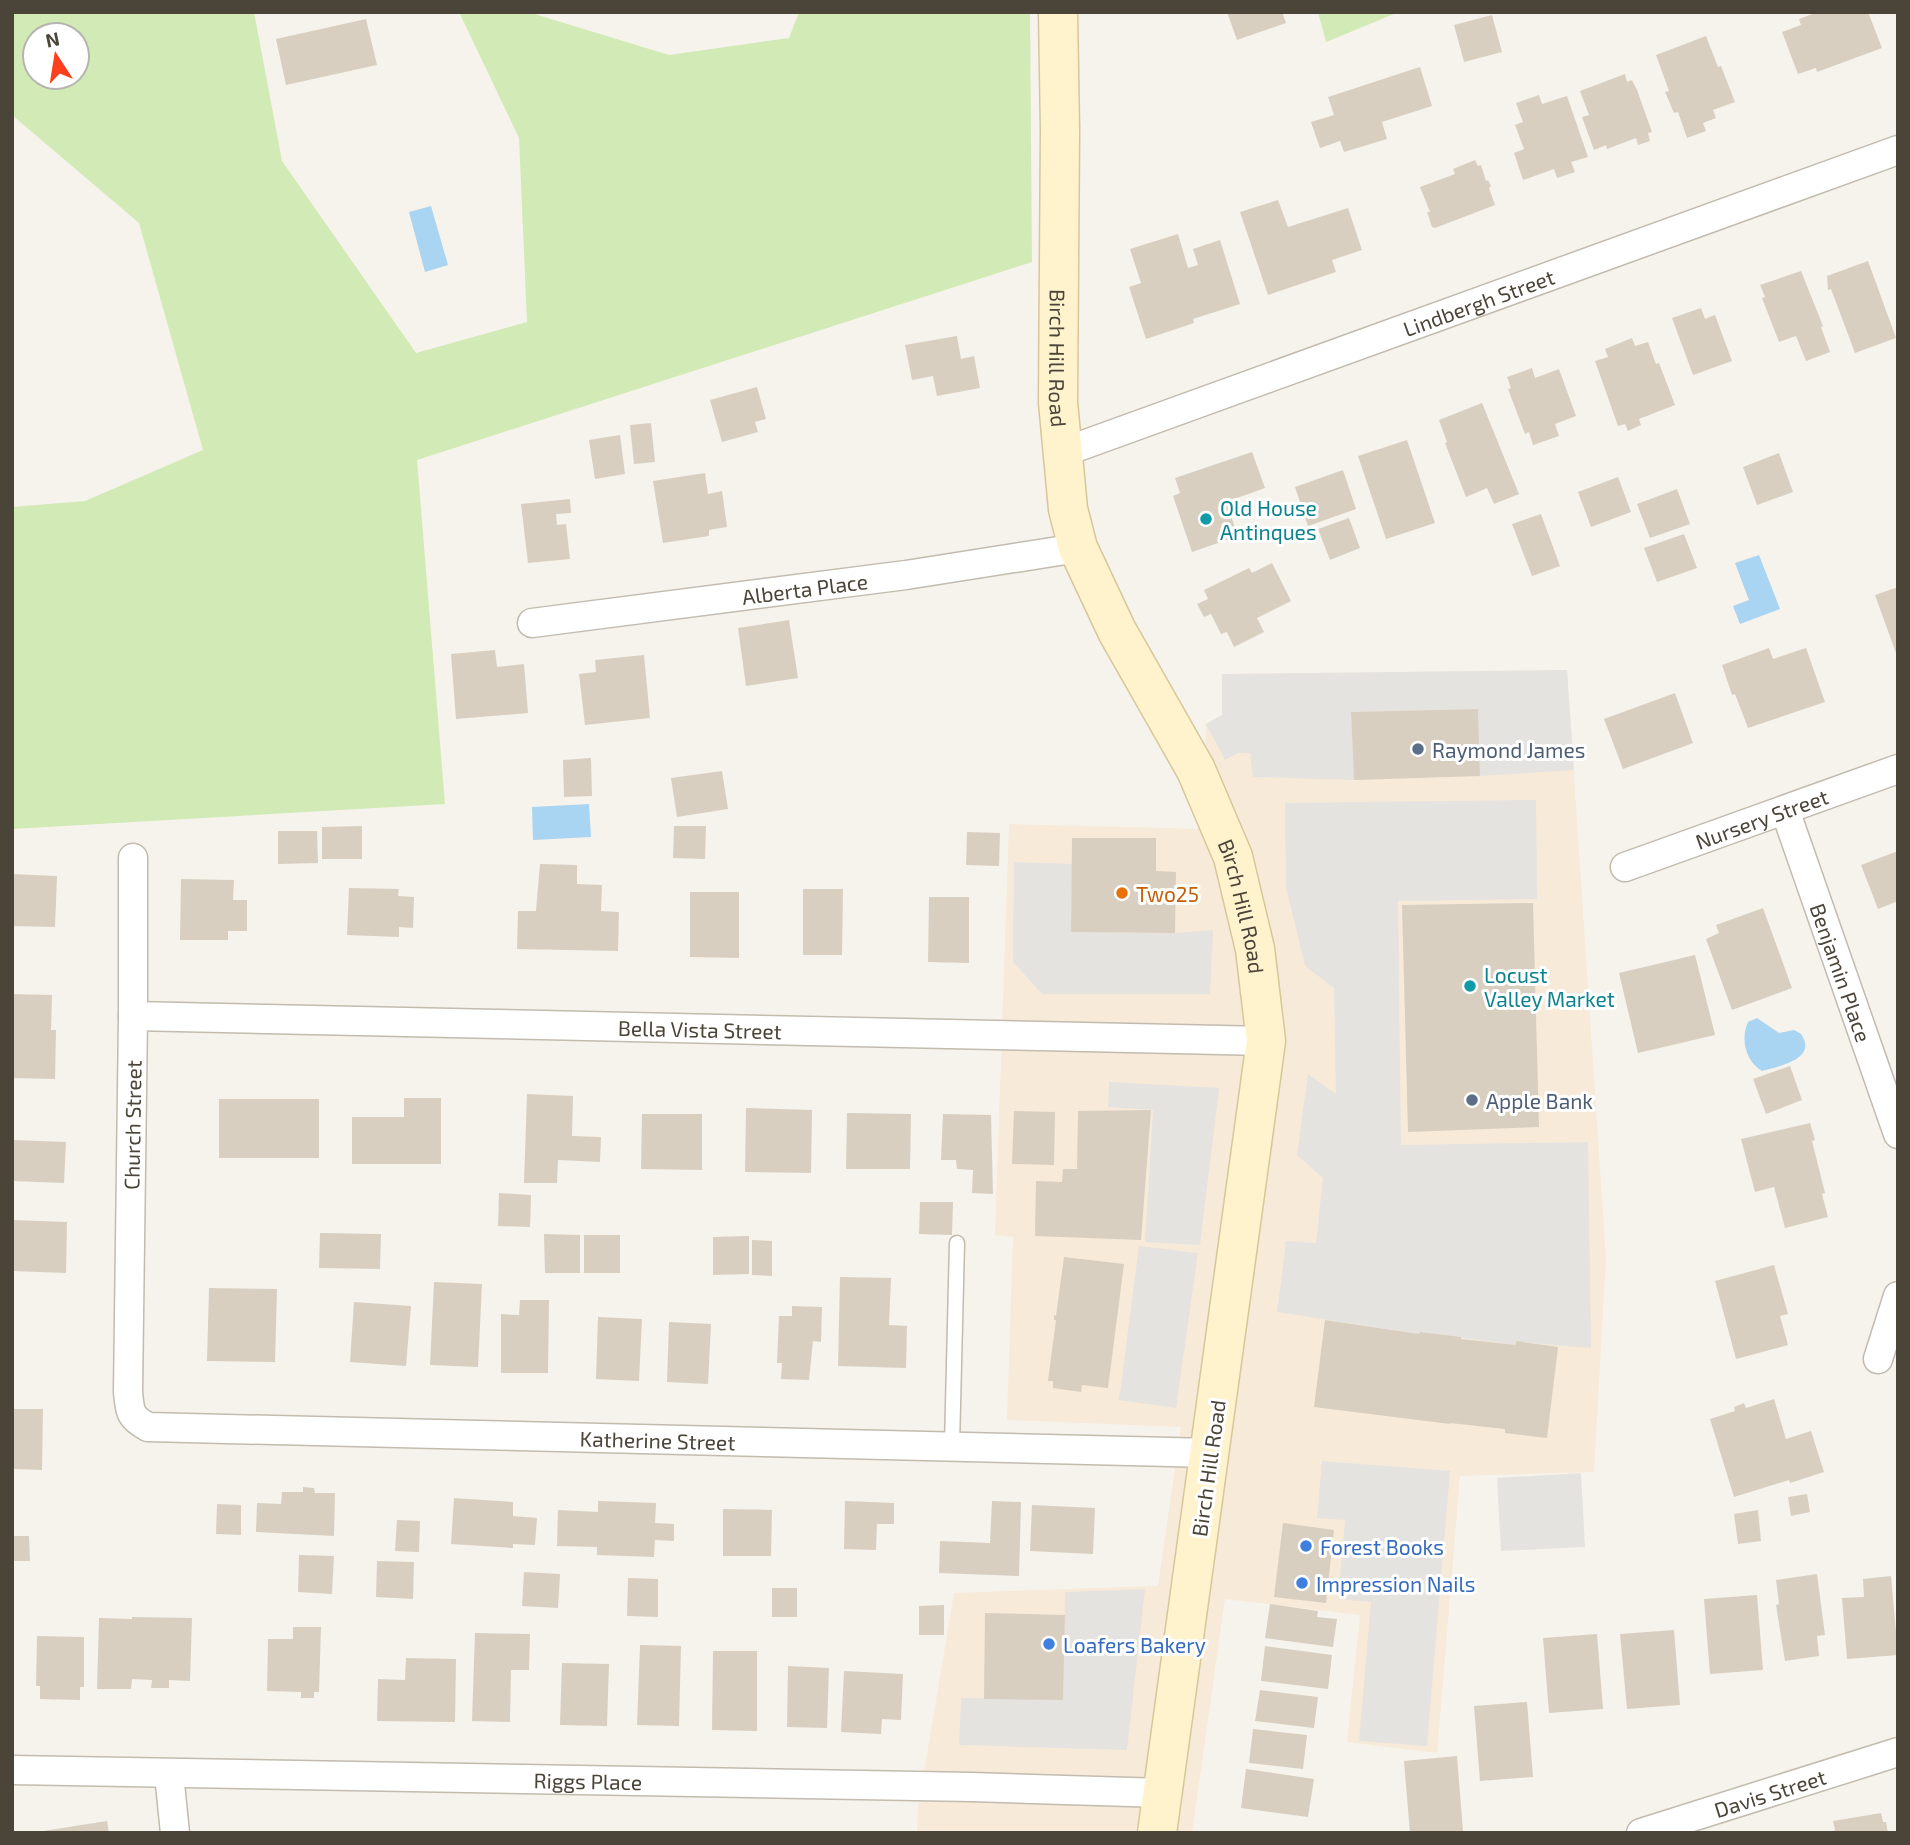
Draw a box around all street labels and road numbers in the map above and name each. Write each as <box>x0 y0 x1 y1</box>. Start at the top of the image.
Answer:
street label: Lindbergh Street <box>1400 263 1557 341</box>
street label: Birch Hill Road <box>1045 289 1073 428</box>
street label: Alberta Place <box>740 568 869 608</box>
street label: Nursery Street <box>1692 783 1831 853</box>
street label: Birch Hill Road <box>1214 835 1270 975</box>
street label: Benjamin Place <box>1806 900 1877 1045</box>
street label: Bella Vista Street <box>618 1014 782 1043</box>
street label: Church Street <box>118 1060 146 1190</box>
street label: Birch Hill Road <box>1186 1398 1230 1538</box>
street label: Katherine Street <box>579 1425 736 1454</box>
street label: Davis Street <box>1711 1763 1829 1822</box>
street label: Riggs Place <box>533 1767 642 1794</box>

